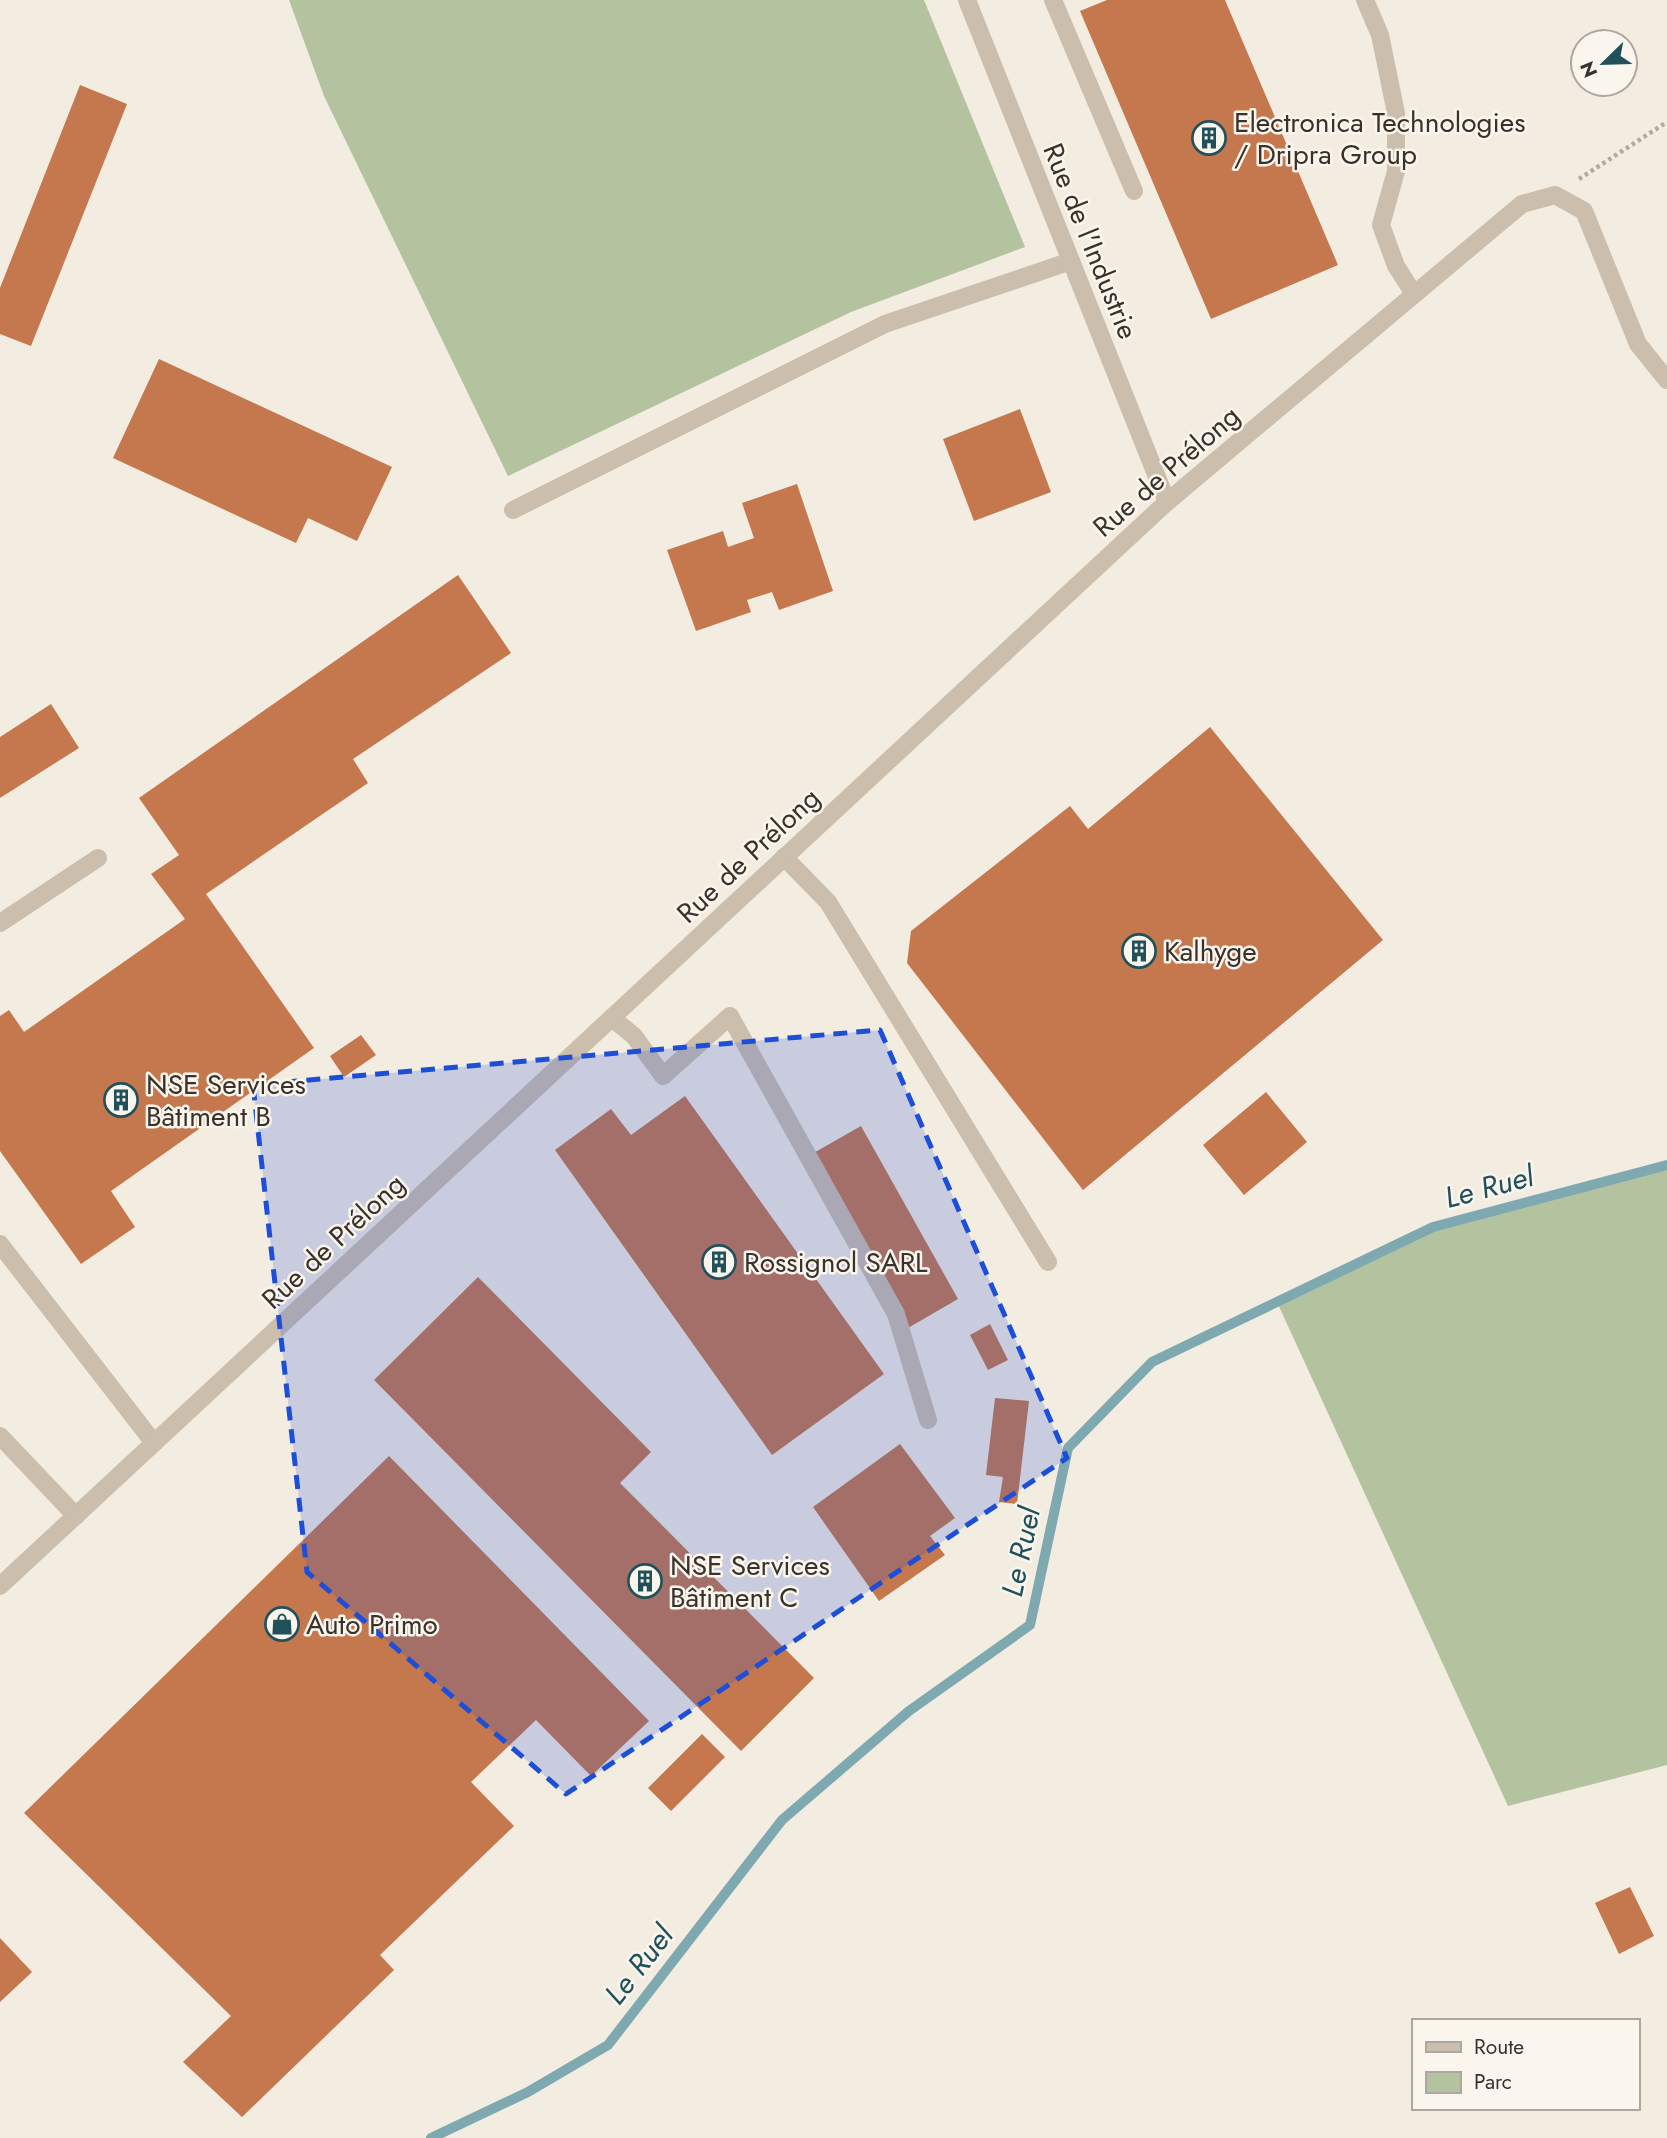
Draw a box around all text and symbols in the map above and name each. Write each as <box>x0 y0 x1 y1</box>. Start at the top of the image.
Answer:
north arrow <box>1569 28 1639 98</box>
text: N <box>1573 57 1604 82</box>
place label: Electronica Technologies / Dripra Group <box>1234 102 1525 175</box>
building icon: Electronica Technologies / Dripra Group <box>1190 119 1228 157</box>
street label: Rue de l'Industrie <box>1033 137 1148 345</box>
street label: Rue de Prélong <box>1084 396 1249 547</box>
street label: Rue de Prélong <box>668 778 829 933</box>
place label: Kalhyge <box>1164 931 1257 972</box>
building icon: Kalhyge <box>1120 932 1158 970</box>
place label: NSE Services Bâtiment B <box>146 1064 306 1137</box>
building icon: NSE Services Bâtiment B <box>102 1081 140 1119</box>
water label: Le Ruel <box>1440 1154 1539 1219</box>
street label: Rue de Prélong <box>253 1164 414 1319</box>
place label: Rossignol SARL <box>744 1242 928 1283</box>
building icon: Rossignol SARL <box>700 1243 738 1281</box>
water label: Le Ruel <box>990 1502 1051 1601</box>
place label: NSE Services Bâtiment C <box>670 1545 830 1618</box>
building icon: NSE Services Bâtiment C <box>626 1562 664 1600</box>
place label: Auto Primo <box>306 1604 438 1645</box>
shop icon: Auto Primo <box>263 1605 301 1643</box>
water label: Le Ruel <box>594 1915 684 2014</box>
legend <box>1412 2019 1639 2110</box>
text: Route <box>1474 2032 1524 2062</box>
text: Parc <box>1474 2067 1512 2097</box>

